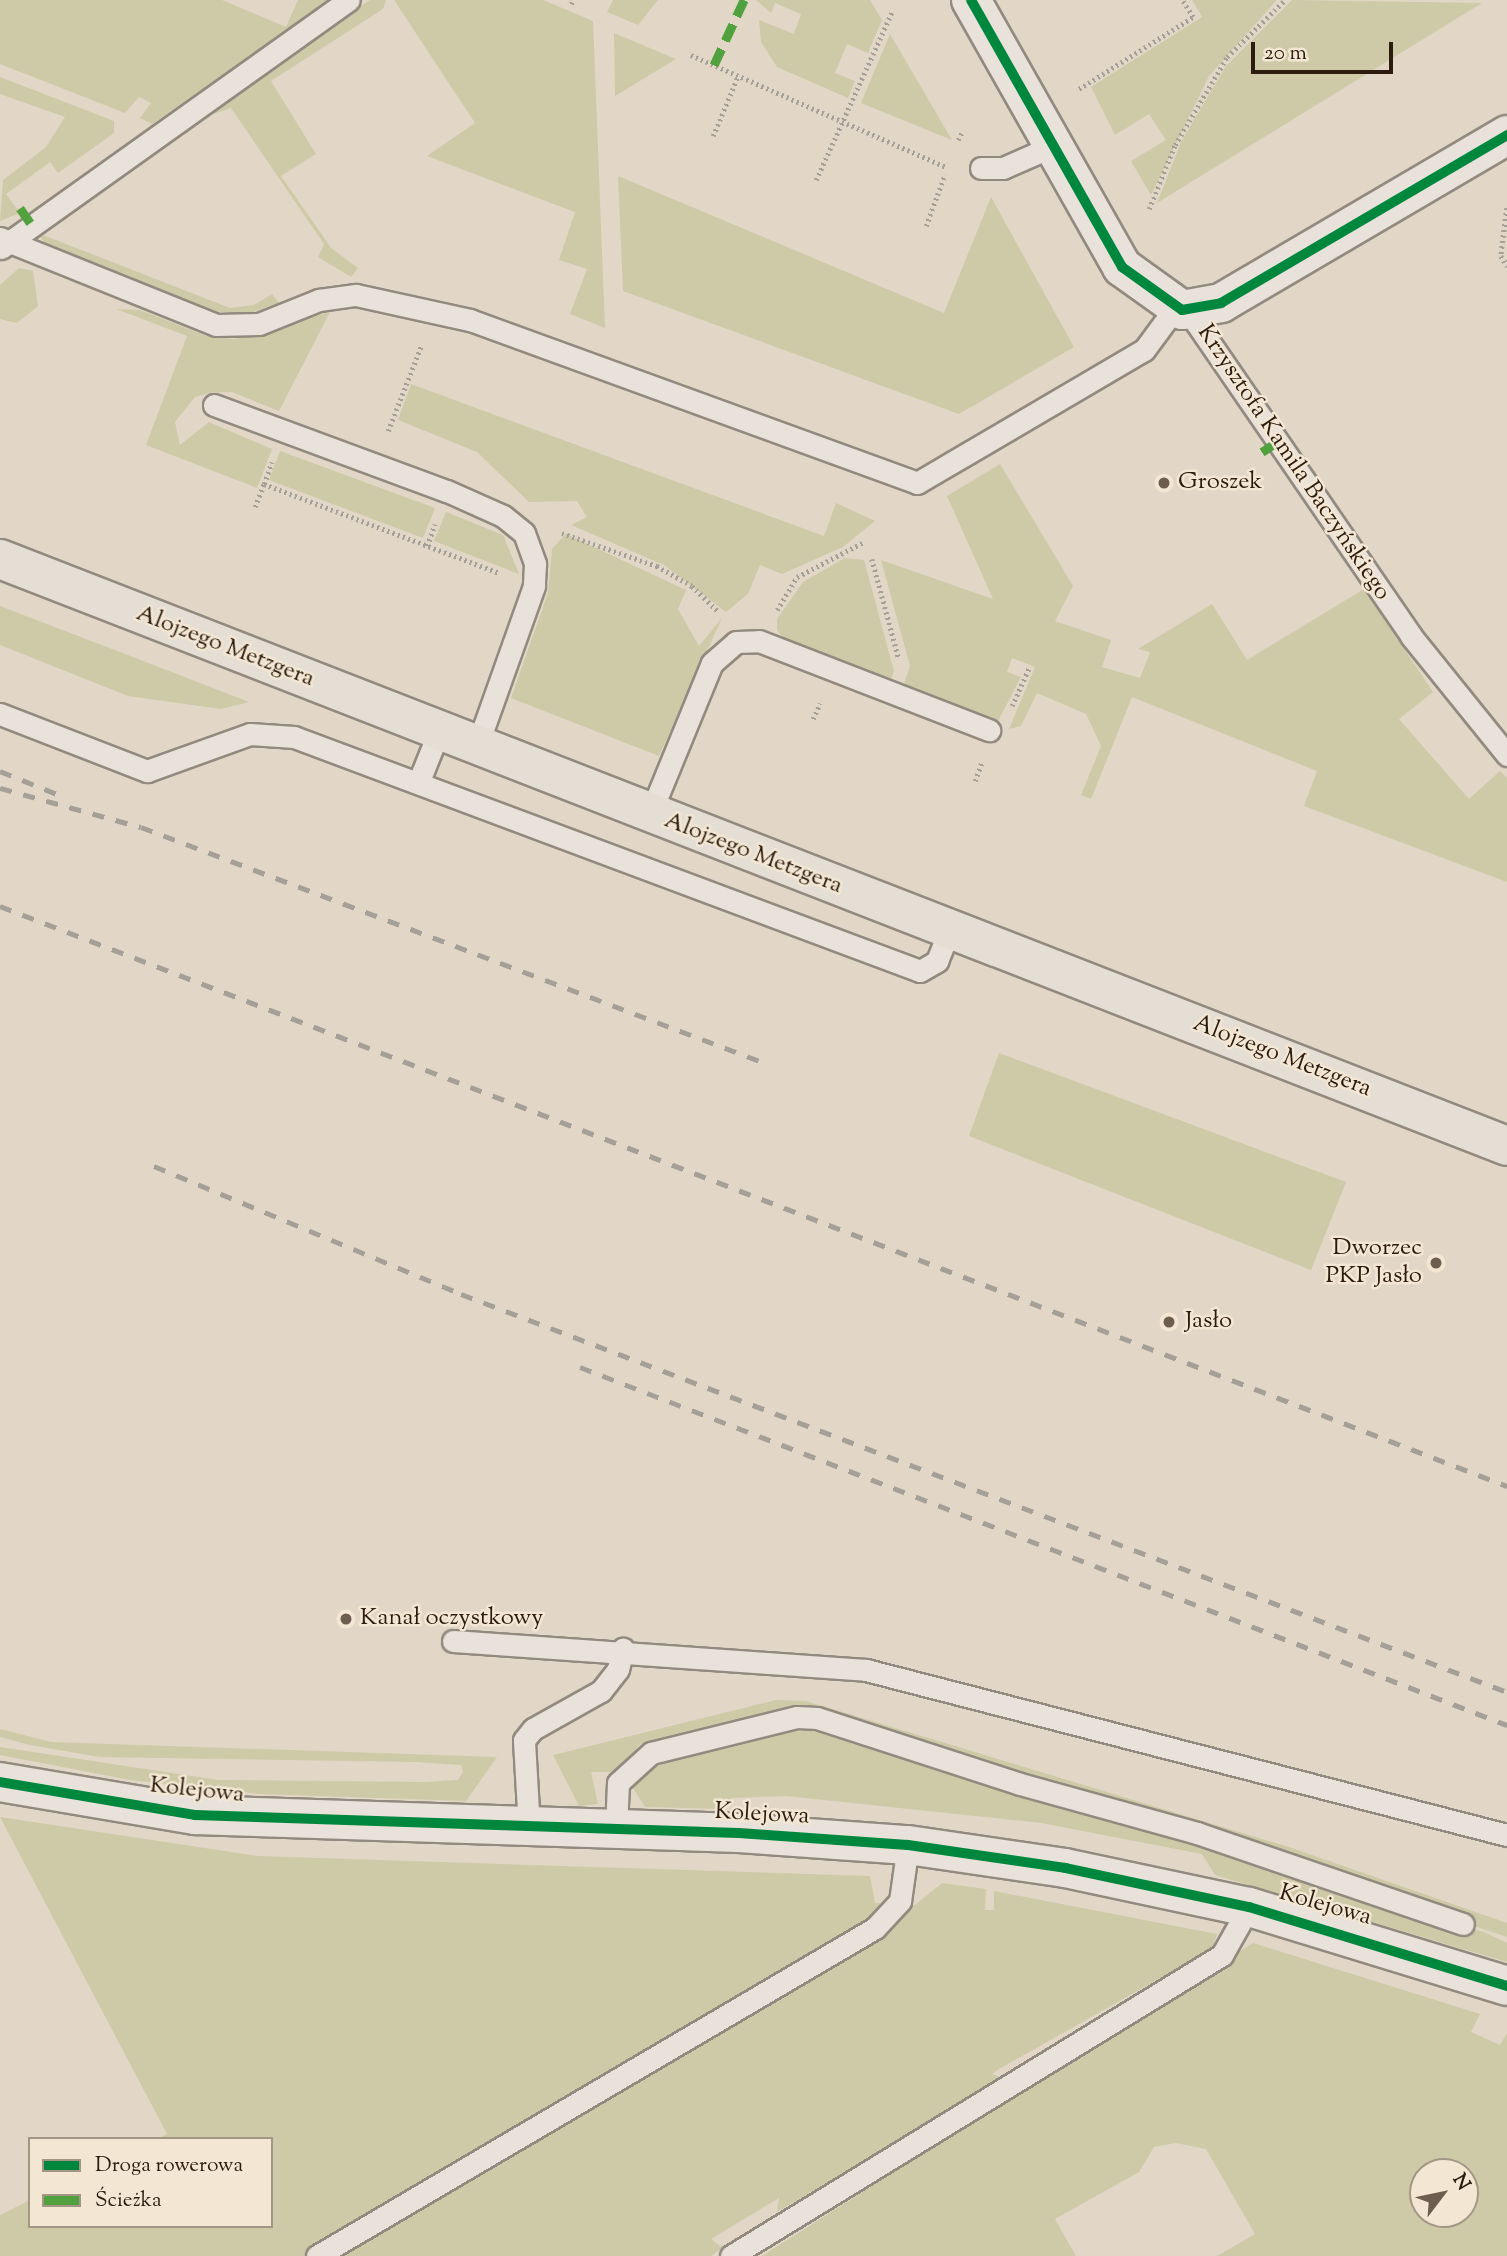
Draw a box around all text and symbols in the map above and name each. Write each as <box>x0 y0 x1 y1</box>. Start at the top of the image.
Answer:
scale bar <box>1255 28 1397 72</box>
text: 20 m <box>1264 39 1307 69</box>
street label: Krzysztofa Kamila Baczyńskiego <box>1190 320 1396 606</box>
place label: Groszek <box>1178 469 1262 497</box>
marker: Groszek <box>1156 475 1172 491</box>
street label: Alojzego Metzgera <box>132 600 318 694</box>
street label: Alojzego Metzgera <box>660 807 846 901</box>
street label: Alojzego Metzgera <box>1189 1010 1375 1104</box>
place label: Dworzec PKP Jasło <box>1325 1235 1422 1291</box>
marker: Dworzec PKP Jasło <box>1428 1255 1444 1271</box>
place label: Jasło <box>1185 1308 1232 1336</box>
marker: Jasło <box>1159 1312 1179 1332</box>
place label: Kanał oczystkowy <box>360 1605 543 1633</box>
marker: Kanał oczystkowy <box>338 1611 354 1627</box>
street label: Kolejowa <box>148 1772 246 1810</box>
street label: Kolejowa <box>714 1798 810 1832</box>
street label: Kolejowa <box>1275 1879 1375 1933</box>
legend <box>28 2137 273 2228</box>
text: Droga rowerowa <box>95 2151 243 2181</box>
north arrow <box>1409 2158 1479 2228</box>
text: N <box>1445 2169 1476 2196</box>
text: Ścieżka <box>95 2186 162 2216</box>

